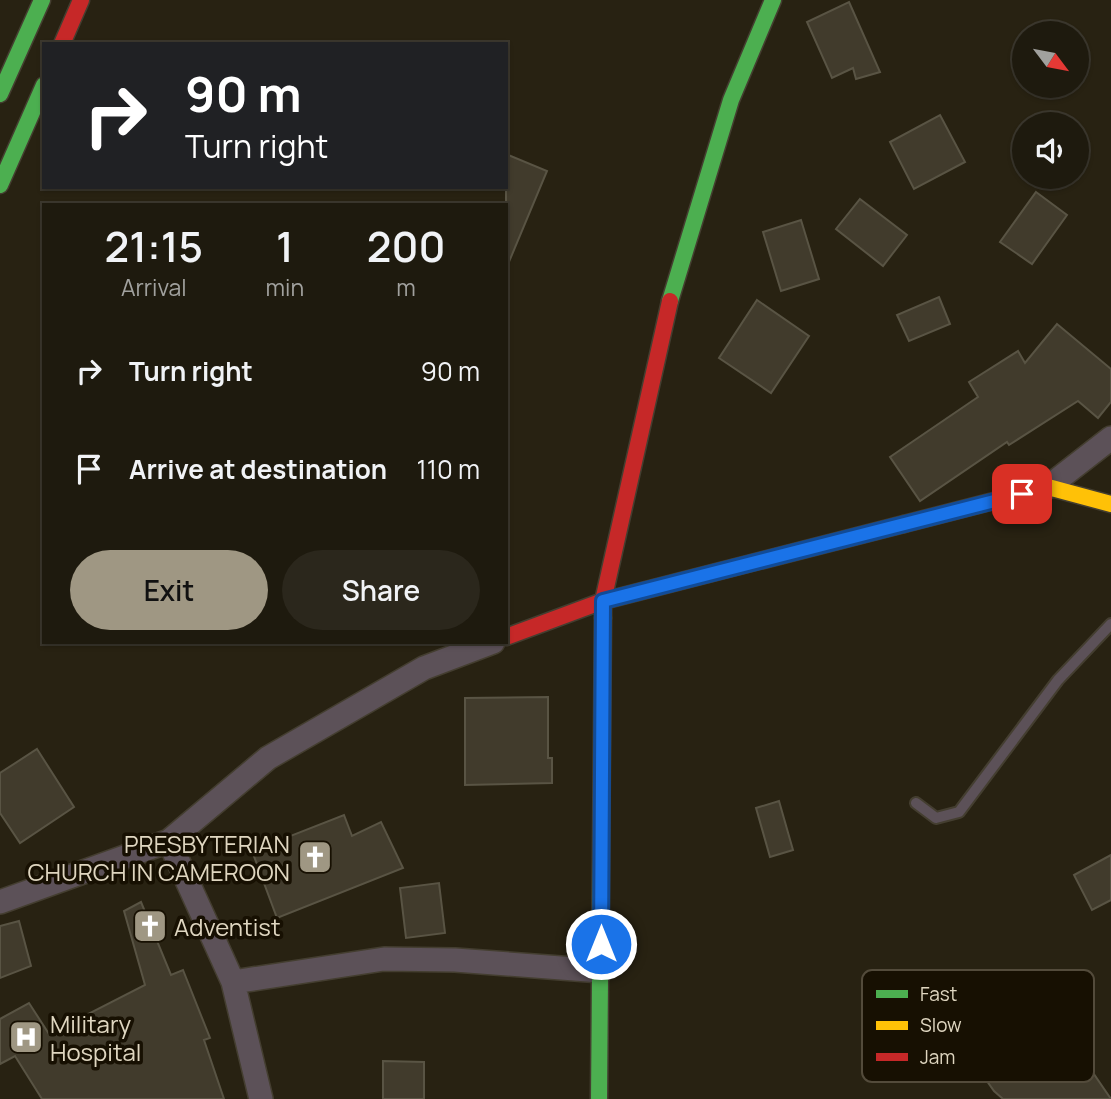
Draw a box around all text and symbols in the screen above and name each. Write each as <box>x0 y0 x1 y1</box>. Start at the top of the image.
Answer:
north arrow <box>1012 21 1088 98</box>
map controls <box>1012 21 1089 189</box>
text: 90 m <box>185 60 302 127</box>
icon: right <box>70 70 161 161</box>
button: sound <box>1012 112 1089 189</box>
text: Turn right <box>185 124 328 168</box>
text: 21:15 <box>105 217 203 275</box>
text: 1 <box>276 217 294 275</box>
text: 200 <box>367 217 445 275</box>
text: Arrival <box>121 271 187 303</box>
text: min <box>266 271 304 303</box>
text: m <box>396 271 416 303</box>
icon: right <box>70 352 108 390</box>
text: Turn right <box>129 353 253 389</box>
text: 90 m <box>421 353 480 389</box>
icon: arrive <box>70 450 108 488</box>
text: Arrive at destination <box>129 451 387 487</box>
text: 110 m <box>417 451 480 487</box>
pin <box>992 464 1052 524</box>
icon: arrive <box>1003 475 1041 513</box>
button: Exit <box>70 550 268 630</box>
button: Share <box>282 550 480 630</box>
place label: PRESBYTERIAN CHURCH IN CAMEROON <box>27 827 290 888</box>
church icon: PRESBYTERIAN CHURCH IN CAMEROON <box>296 838 334 876</box>
church icon: Adventist <box>131 907 169 945</box>
position arrow <box>564 907 638 981</box>
place label: Adventist <box>174 910 281 943</box>
legend <box>862 970 1094 1082</box>
text: Fast <box>920 981 957 1007</box>
place label: Military Hospital <box>50 1007 141 1068</box>
text: Slow <box>920 1012 962 1038</box>
hospital icon: Military Hospital <box>7 1018 45 1056</box>
text: Jam <box>920 1044 955 1070</box>

